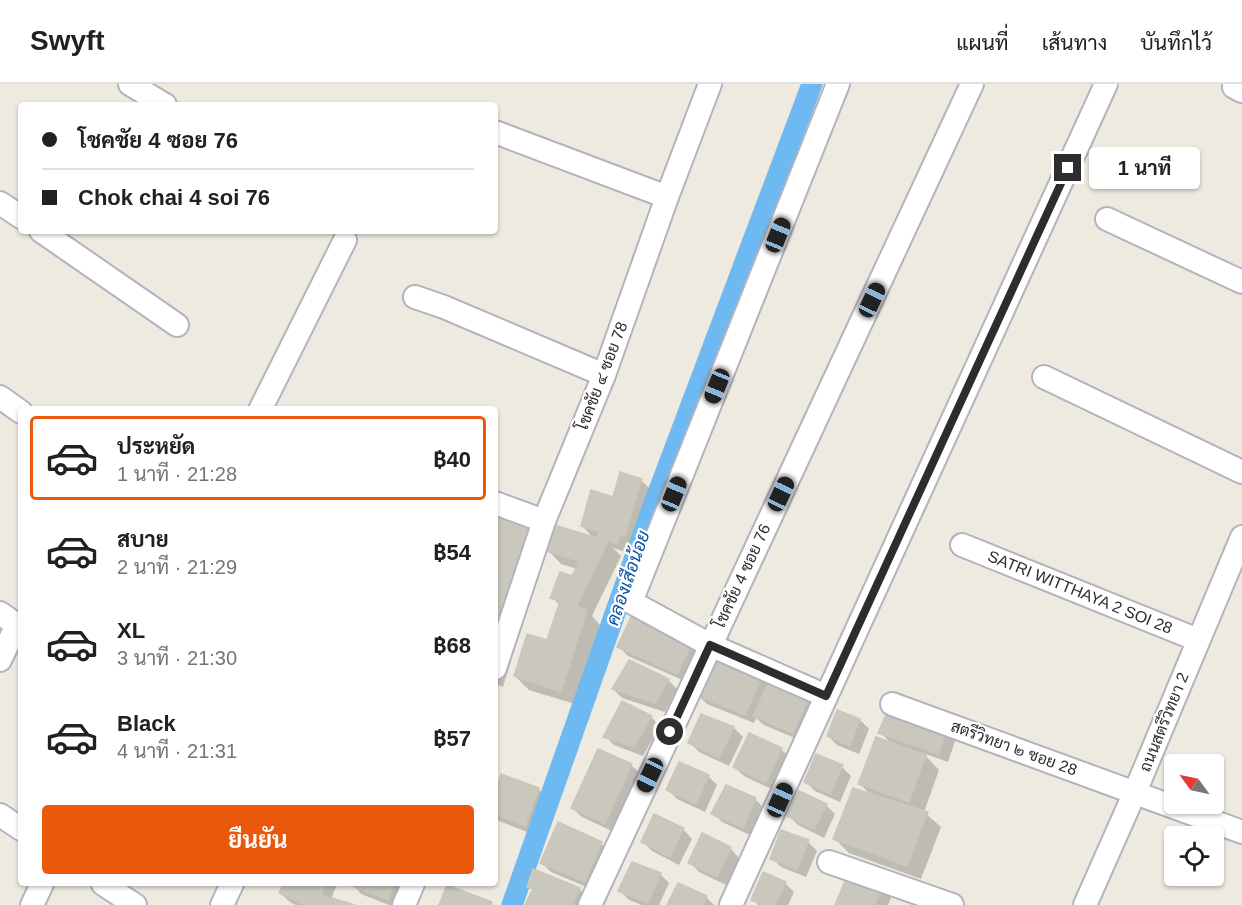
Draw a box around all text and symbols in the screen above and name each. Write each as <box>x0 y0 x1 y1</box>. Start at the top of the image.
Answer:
text: Swyft <box>30 25 105 56</box>
text: แผนที่ <box>956 31 1009 54</box>
text: เส้นทาง <box>1042 31 1107 54</box>
text: บันทึกไว้ <box>1140 31 1212 54</box>
text: โชคชัย 4 ซอย 76 <box>78 128 238 153</box>
callout: 1 นาที <box>1089 147 1200 189</box>
route end <box>1054 154 1081 181</box>
text: 1 นาที <box>1118 157 1171 179</box>
text: Chok chai 4 soi 76 <box>78 185 270 210</box>
car <box>763 215 793 255</box>
car <box>856 280 888 320</box>
street label: โชคชัย ๔ ซอย 78 <box>570 318 631 433</box>
car <box>702 366 732 406</box>
icon: car <box>45 431 99 485</box>
text: ประหยัด <box>117 434 195 459</box>
text: ฿40 <box>433 447 471 472</box>
text: 1 นาที · 21:28 <box>117 463 237 485</box>
car <box>659 474 689 514</box>
car <box>765 474 797 514</box>
street label: โชคชัย 4 ซอย 76 <box>707 520 774 632</box>
icon: car <box>45 524 99 578</box>
text: สบาย <box>117 527 169 552</box>
water label: คลองเสือน้อย <box>600 527 654 628</box>
text: ฿54 <box>433 540 471 565</box>
street label: SATRI WITTHAYA 2 SOI 28 <box>985 547 1175 637</box>
text: 2 นาที · 21:29 <box>117 556 237 578</box>
icon: car <box>45 617 99 671</box>
text: XL <box>117 618 145 643</box>
text: ฿68 <box>433 633 471 658</box>
text: 3 นาที · 21:30 <box>117 647 237 669</box>
street label: ถนนสตรีวิทยา 2 <box>1134 669 1192 774</box>
icon: car <box>45 710 99 764</box>
text: Black <box>117 711 176 736</box>
street label: สตรีวิทยา ๒ ซอย 28 <box>949 714 1080 779</box>
route start <box>656 718 683 745</box>
text: ฿57 <box>433 726 471 751</box>
text: 4 นาที · 21:31 <box>117 740 237 762</box>
north arrow <box>1164 754 1224 814</box>
map controls <box>1164 754 1224 886</box>
car <box>634 755 666 795</box>
car <box>764 780 796 820</box>
button: ยืนยัน <box>42 805 474 874</box>
button: locate <box>1164 826 1224 886</box>

